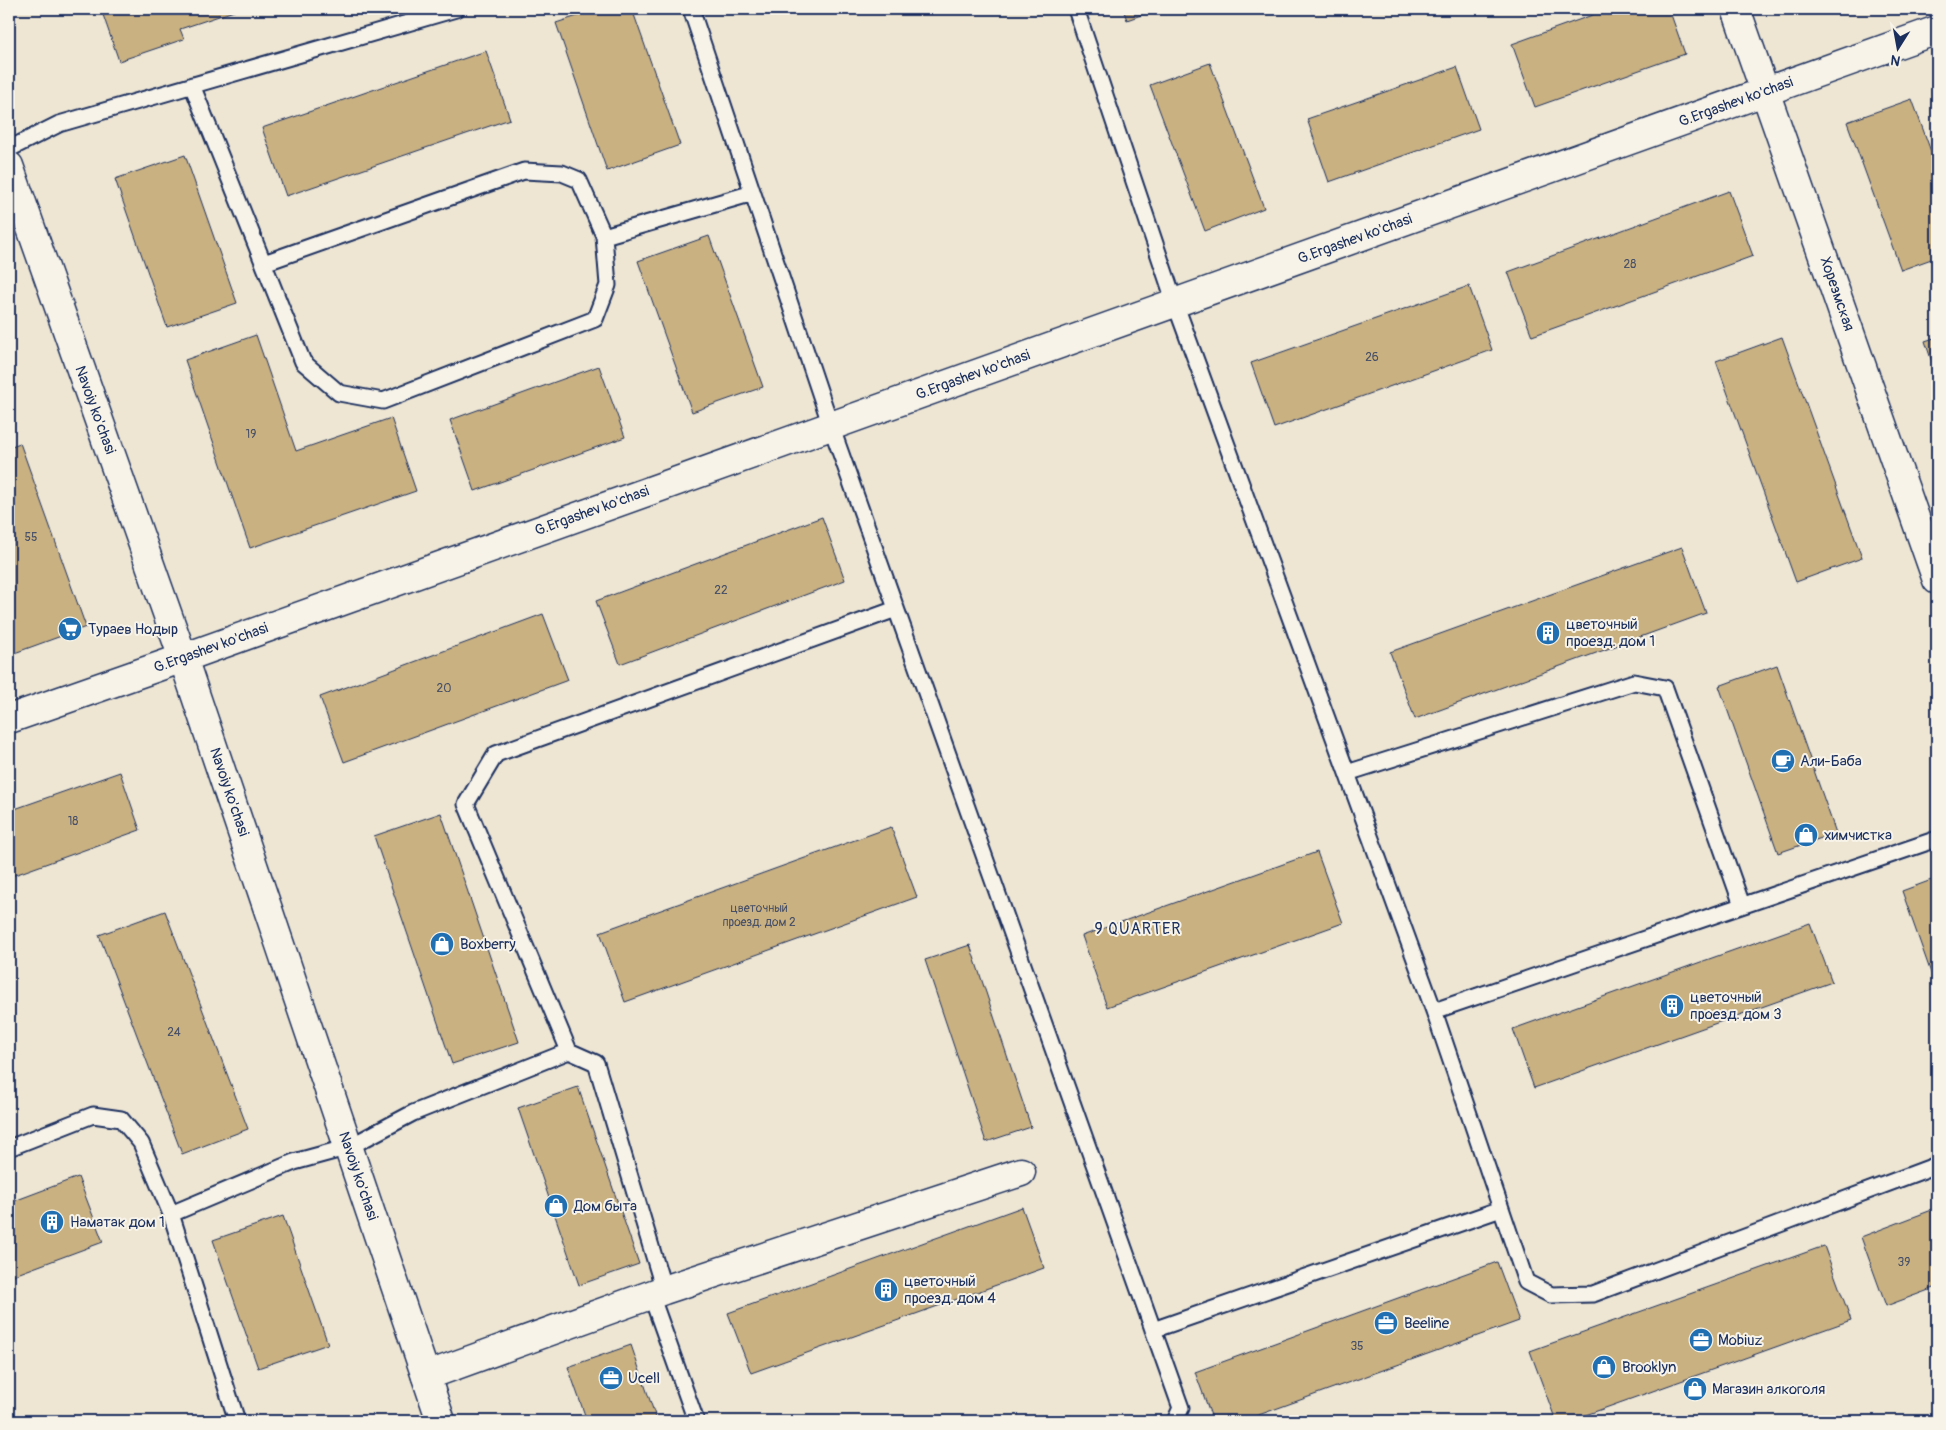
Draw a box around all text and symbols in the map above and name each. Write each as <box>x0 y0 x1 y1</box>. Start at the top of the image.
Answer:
north arrow <box>1874 22 1924 72</box>
text: N <box>1889 51 1902 70</box>
street label: G.Ergashev ko'chasi <box>1676 72 1796 132</box>
street label: G.Ergashev ko'chasi <box>1295 209 1415 269</box>
street label: Хорезмская <box>1815 254 1859 334</box>
house number: 28 <box>1624 257 1636 272</box>
street label: G.Ergashev ko'chasi <box>913 345 1033 405</box>
house number: 26 <box>1365 350 1379 365</box>
street label: Navoiy ko'chasi <box>70 363 120 457</box>
house number: 19 <box>246 427 256 442</box>
street label: G.Ergashev ko'chasi <box>532 481 652 541</box>
house number: 55 <box>24 530 38 545</box>
house number: 22 <box>714 583 728 598</box>
place label: цветочный проезд. дом 1 <box>1566 615 1655 651</box>
supermarket icon: Тураев Нодыр <box>57 616 83 642</box>
street label: G.Ergashev ko'chasi <box>151 618 271 678</box>
place label: Тураев Нодыр <box>88 620 178 639</box>
building icon: цветочный проезд. дом 1 <box>1535 620 1561 646</box>
house number: 20 <box>437 681 451 696</box>
street label: Navoiy ko'chasi <box>205 745 253 839</box>
cafe icon: Али-Баба <box>1770 748 1796 774</box>
place label: Али-Баба <box>1800 752 1862 771</box>
house number: 18 <box>68 814 78 829</box>
shop icon: химчистка <box>1793 822 1819 848</box>
place label: химчистка <box>1824 826 1892 845</box>
house number: цветочный проезд. дом 2 <box>722 901 796 930</box>
district label: 9 QUARTER <box>1094 919 1182 939</box>
shop icon: Boxberry <box>429 931 455 957</box>
place label: Boxberry <box>460 935 516 954</box>
place label: цветочный проезд. дом 3 <box>1690 988 1782 1024</box>
building icon: цветочный проезд. дом 3 <box>1659 993 1685 1019</box>
house number: 24 <box>167 1025 181 1040</box>
street label: Navoiy ko'chasi <box>334 1129 382 1223</box>
shop icon: Дом быта <box>543 1193 569 1219</box>
place label: Дом быта <box>573 1197 637 1216</box>
building icon: Наматак дом 1 <box>39 1209 65 1235</box>
place label: Наматак дом 1 <box>70 1213 165 1232</box>
house number: 39 <box>1898 1255 1910 1270</box>
place label: цветочный проезд. дом 4 <box>904 1272 996 1308</box>
building icon: цветочный проезд. дом 4 <box>873 1277 899 1303</box>
office icon: Beeline <box>1373 1310 1399 1336</box>
place label: Beeline <box>1404 1314 1450 1333</box>
office icon: Mobiuz <box>1688 1327 1714 1353</box>
place label: Mobiuz <box>1718 1331 1762 1350</box>
house number: 35 <box>1350 1339 1364 1354</box>
shop icon: Brooklyn <box>1591 1354 1617 1380</box>
place label: Brooklyn <box>1622 1358 1676 1377</box>
office icon: Ucell <box>598 1365 624 1391</box>
place label: Ucell <box>628 1369 660 1388</box>
shop icon: Магазин алкоголя <box>1682 1376 1708 1402</box>
place label: Магазин алкоголя <box>1712 1380 1825 1399</box>

